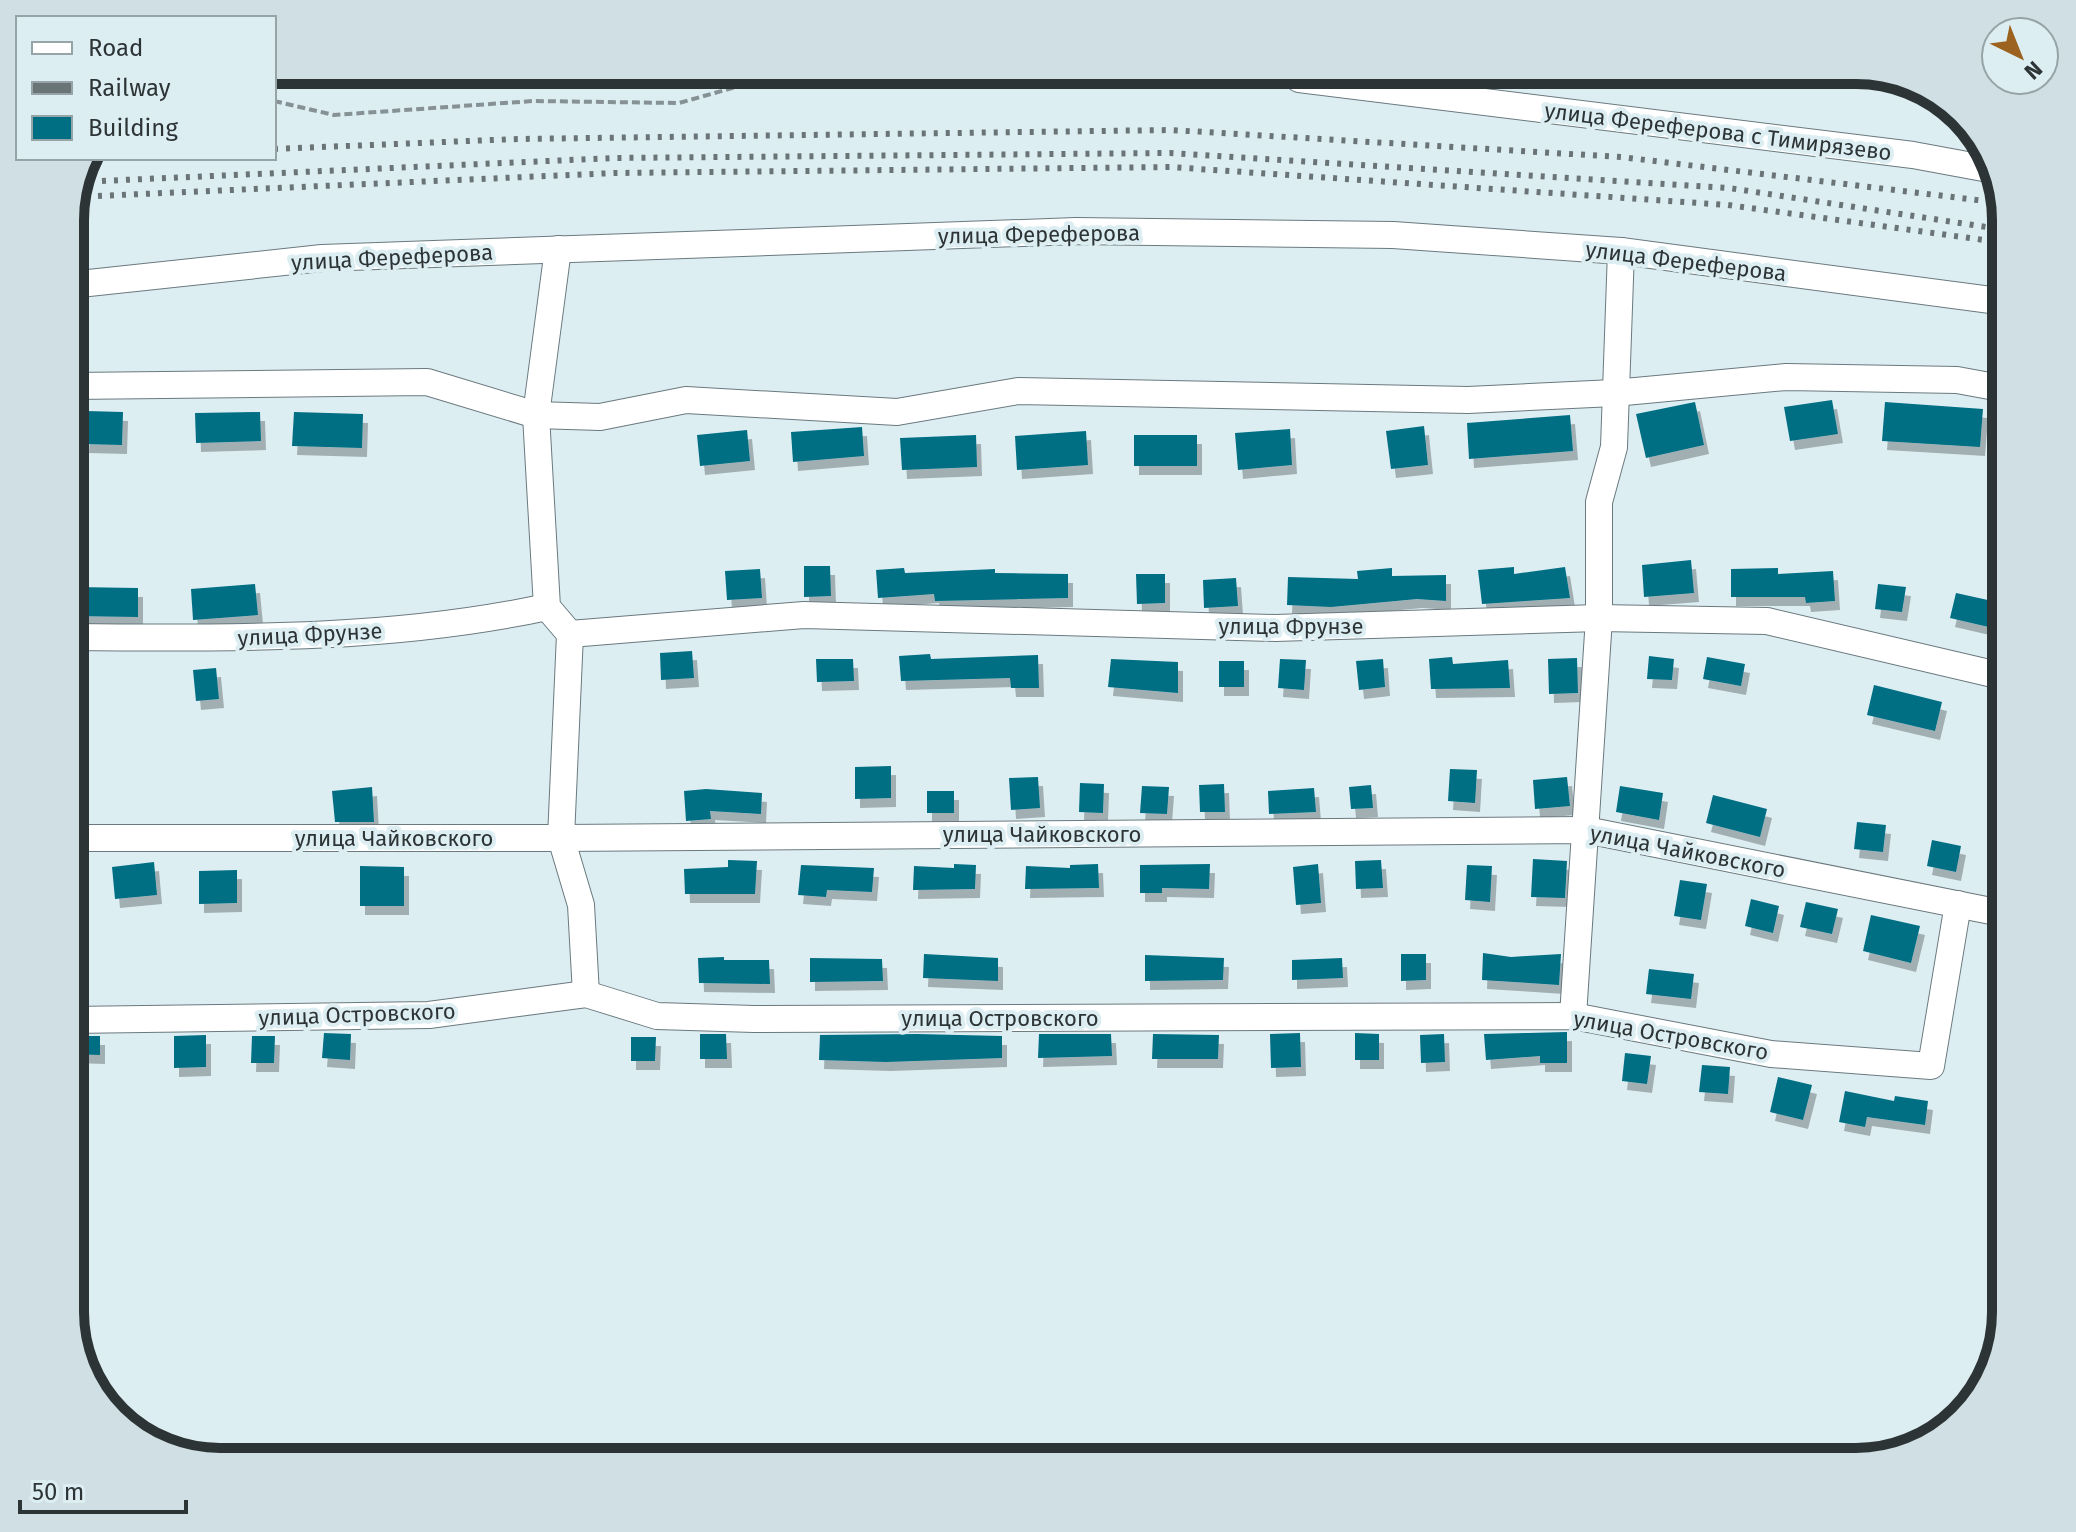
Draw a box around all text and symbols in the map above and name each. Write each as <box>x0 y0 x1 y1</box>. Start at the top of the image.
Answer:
legend <box>16 16 276 160</box>
north arrow <box>1980 16 2060 96</box>
text: Road <box>88 34 143 62</box>
text: N <box>2019 55 2048 85</box>
text: Railway <box>88 74 171 102</box>
street label: улица Фереферова с Тимирязево <box>1543 97 1893 166</box>
text: Building <box>88 114 178 142</box>
street label: улица Фереферова <box>938 219 1140 250</box>
street label: улица Фереферова <box>1584 236 1788 287</box>
street label: улица Фереферова <box>290 239 494 276</box>
street label: улица Фрунзе <box>1219 613 1363 640</box>
street label: улица Фрунзе <box>237 617 383 652</box>
street label: улица Чайковского <box>1588 819 1788 884</box>
street label: улица Чайковского <box>943 821 1141 848</box>
street label: улица Чайковского <box>295 825 493 852</box>
street label: улица Островского <box>258 998 456 1031</box>
street label: улица Островского <box>901 1005 1099 1032</box>
street label: улица Островского <box>1571 1005 1770 1066</box>
scale bar <box>20 1464 186 1514</box>
text: 50 m <box>32 1478 84 1506</box>

